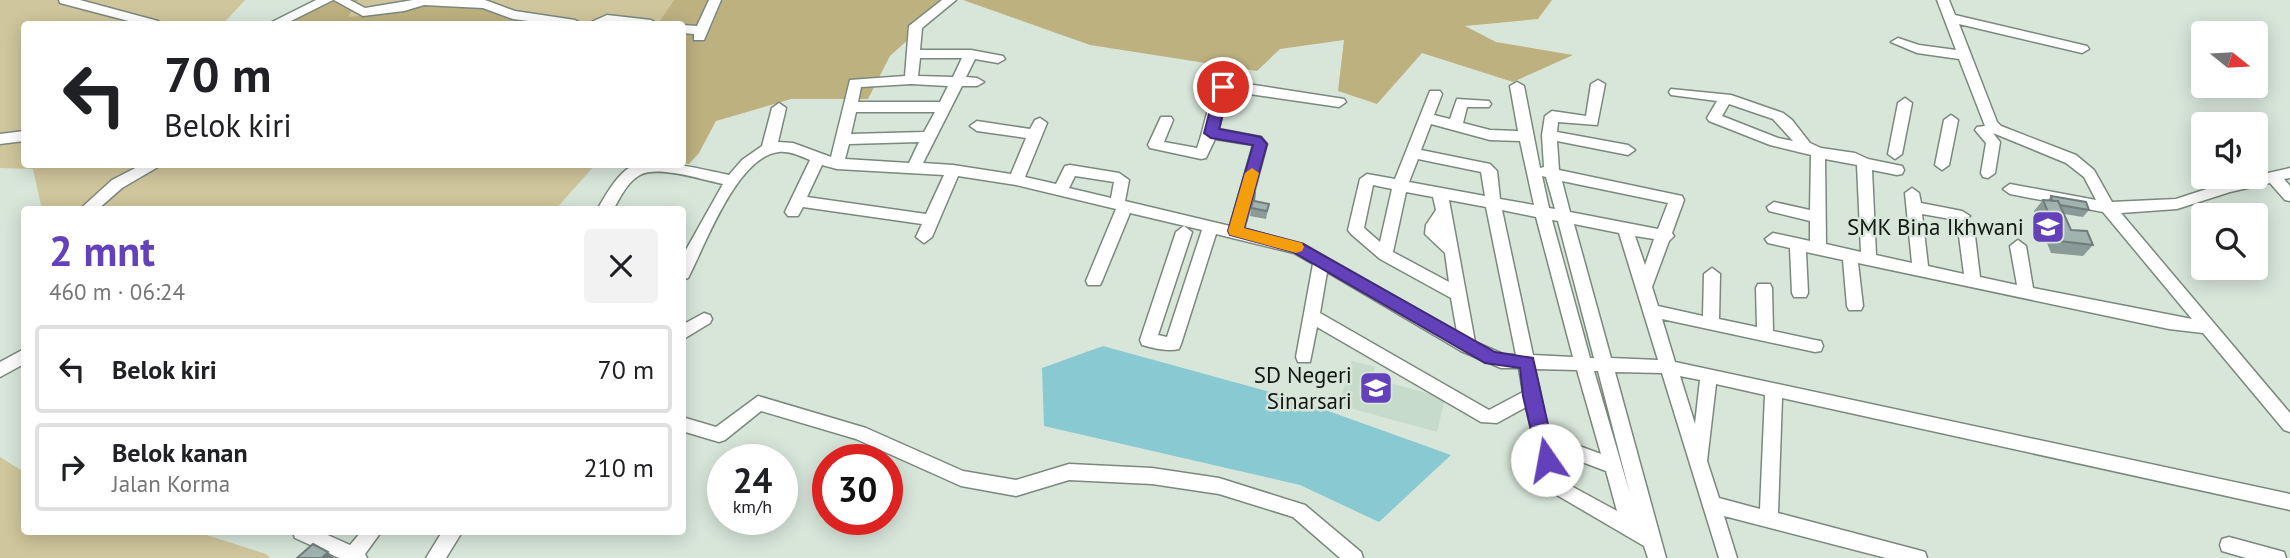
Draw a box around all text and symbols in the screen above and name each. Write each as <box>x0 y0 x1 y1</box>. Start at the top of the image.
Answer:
north arrow <box>2191 21 2268 98</box>
map controls <box>2191 21 2268 280</box>
text: 70 m <box>164 42 271 106</box>
icon: left <box>49 49 140 140</box>
pin <box>1193 57 1253 117</box>
icon: arrive <box>1204 68 1242 106</box>
text: Belok kiri <box>164 104 292 146</box>
button: sound <box>2191 112 2268 189</box>
button: search <box>2191 203 2268 280</box>
school or university icon: SMK Bina Ikhwani <box>2029 208 2067 246</box>
place label: SMK Bina Ikhwani <box>1847 212 2024 241</box>
text: 2 mnt <box>49 223 155 278</box>
button: close <box>584 229 658 303</box>
text: 460 m · 06:24 <box>49 277 185 306</box>
icon: left <box>53 350 91 388</box>
text: Belok kiri <box>112 353 217 386</box>
text: 70 m <box>598 353 654 386</box>
place label: SD Negeri Sinarsari <box>1254 360 1352 415</box>
school or university icon: SD Negeri Sinarsari <box>1357 369 1395 407</box>
position arrow <box>1510 423 1584 497</box>
text: Belok kanan <box>112 436 248 469</box>
speed limit sign: 30 <box>812 444 903 535</box>
icon: right <box>53 448 91 486</box>
text: 210 m <box>583 451 654 484</box>
text: 24 <box>733 457 772 503</box>
text: Jalan Korma <box>112 469 230 498</box>
text: km/h <box>733 495 772 518</box>

